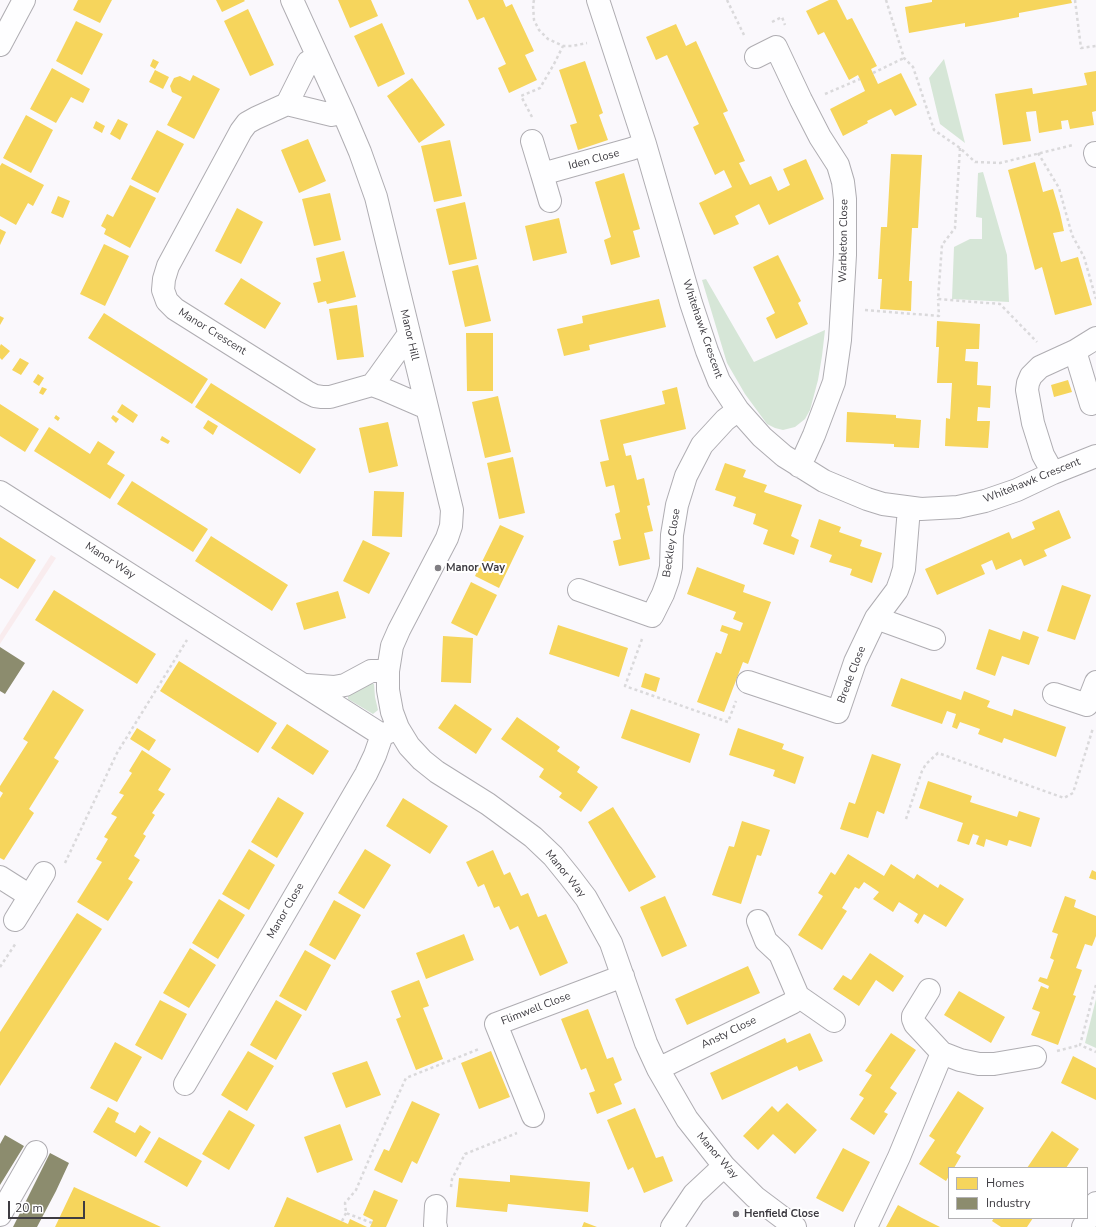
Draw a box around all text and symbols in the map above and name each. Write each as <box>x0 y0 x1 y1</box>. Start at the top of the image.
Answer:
street label: Iden Close <box>567 147 621 173</box>
street label: Warbleton Close <box>837 199 851 283</box>
street label: Whitehawk Crescent <box>679 278 725 380</box>
street label: Manor Crescent <box>176 306 248 358</box>
street label: Manor Hill <box>397 308 421 362</box>
street label: Whitehawk Crescent <box>982 455 1082 507</box>
street label: Beckley Close <box>661 508 683 578</box>
street label: Manor Way <box>82 540 138 582</box>
place label: Manor Way <box>446 561 505 575</box>
marker: Manor Way <box>433 563 443 573</box>
street label: Brede Close <box>835 645 869 705</box>
street label: Manor Way <box>542 848 588 900</box>
street label: Manor Close <box>265 881 307 941</box>
street label: Flimwell Close <box>499 990 573 1028</box>
street label: Ansty Close <box>699 1014 759 1052</box>
street label: Manor Way <box>693 1130 741 1182</box>
legend <box>948 1167 1088 1219</box>
text: Homes <box>986 1175 1024 1191</box>
scale bar <box>10 1193 87 1219</box>
text: Industry <box>986 1195 1030 1211</box>
text: 20 m <box>15 1200 43 1216</box>
place label: Henfield Close <box>744 1207 819 1221</box>
marker: Henfield Close <box>731 1209 741 1219</box>

